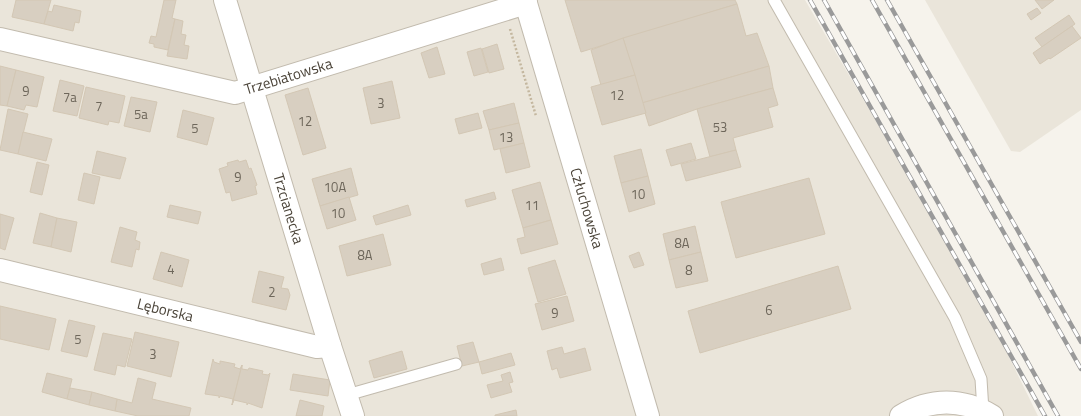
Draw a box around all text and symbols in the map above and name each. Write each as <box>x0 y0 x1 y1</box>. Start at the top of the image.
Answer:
street label: Trzebiatowska <box>241 51 336 100</box>
house number: 9 <box>22 81 30 101</box>
house number: 12 <box>610 85 624 105</box>
house number: 7a <box>63 87 77 107</box>
house number: 3 <box>377 93 385 113</box>
house number: 7 <box>95 96 103 116</box>
house number: 5a <box>134 104 148 124</box>
house number: 12 <box>298 111 312 131</box>
house number: 53 <box>713 117 727 137</box>
house number: 5 <box>191 118 199 138</box>
house number: 13 <box>499 127 513 147</box>
street label: Człuchowska <box>564 165 610 252</box>
house number: 9 <box>234 167 242 187</box>
street label: Trzcianecka <box>267 170 310 247</box>
house number: 10A <box>324 177 346 197</box>
house number: 10 <box>631 184 645 204</box>
house number: 11 <box>525 195 539 215</box>
house number: 10 <box>331 203 345 223</box>
house number: 8A <box>674 233 690 253</box>
house number: 8A <box>357 245 373 265</box>
house number: 4 <box>167 259 175 279</box>
house number: 8 <box>685 260 693 280</box>
house number: 2 <box>268 282 276 302</box>
street label: Lęborska <box>135 292 196 328</box>
house number: 6 <box>765 300 773 320</box>
house number: 9 <box>551 303 559 323</box>
house number: 5 <box>74 329 82 349</box>
house number: 3 <box>149 344 157 364</box>

